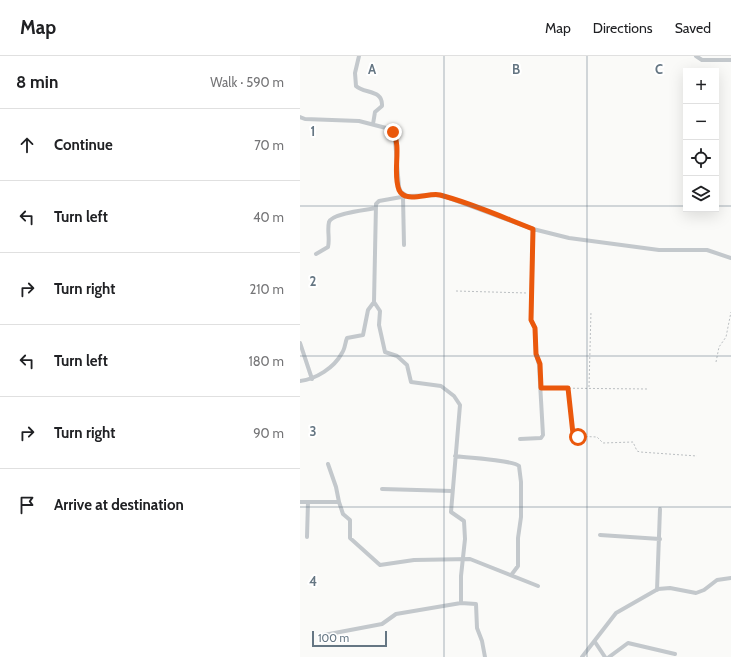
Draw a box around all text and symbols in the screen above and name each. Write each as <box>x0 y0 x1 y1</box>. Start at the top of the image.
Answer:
text: Map <box>20 16 56 39</box>
text: Map <box>545 19 571 37</box>
text: Directions <box>593 19 653 37</box>
text: Saved <box>675 19 711 37</box>
text: A <box>368 61 377 77</box>
text: B <box>512 61 520 77</box>
text: C <box>655 61 663 77</box>
map controls <box>683 68 719 212</box>
button: + <box>683 68 719 104</box>
text: 8 min <box>16 72 58 92</box>
text: Walk · 590 m <box>210 74 284 90</box>
button: − <box>683 104 719 140</box>
text: 1 <box>311 123 315 139</box>
route end <box>384 123 402 141</box>
icon: ahead <box>16 134 38 156</box>
text: Continue <box>54 136 113 154</box>
text: 70 m <box>254 137 284 153</box>
button: locate <box>683 140 719 176</box>
button: layers <box>683 176 719 212</box>
icon: left <box>16 206 38 228</box>
text: Turn left <box>54 208 108 226</box>
text: 40 m <box>253 209 284 225</box>
text: 2 <box>310 273 317 289</box>
icon: right <box>16 278 38 300</box>
text: Turn right <box>54 280 115 298</box>
text: 210 m <box>250 281 284 297</box>
icon: left <box>16 350 38 372</box>
text: Turn left <box>54 352 108 370</box>
text: 180 m <box>248 353 284 369</box>
icon: right <box>16 422 38 444</box>
text: 3 <box>309 423 317 439</box>
text: Turn right <box>54 424 115 442</box>
text: 90 m <box>253 425 284 441</box>
route start <box>569 428 587 446</box>
icon: arrive <box>16 494 38 516</box>
text: Arrive at destination <box>54 496 184 514</box>
text: 4 <box>309 573 317 589</box>
scale bar <box>312 629 387 648</box>
text: 100 m <box>318 631 349 645</box>

